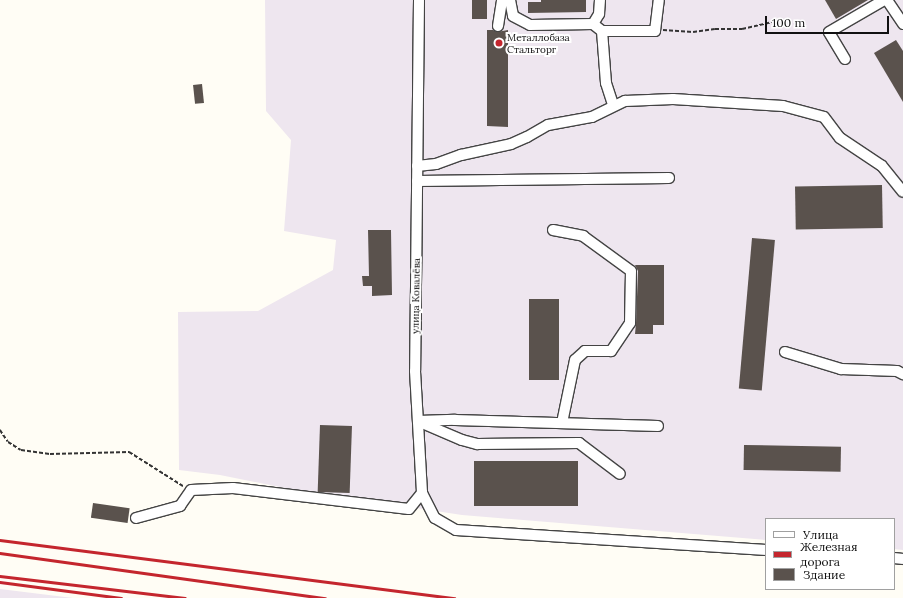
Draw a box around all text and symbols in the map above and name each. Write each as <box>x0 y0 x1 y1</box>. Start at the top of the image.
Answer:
scale bar <box>767 8 891 34</box>
text: 100 m <box>772 15 805 30</box>
place label: Металлобаза Стальторг <box>507 31 570 54</box>
marker: Металлобаза Стальторг <box>494 38 504 48</box>
street label: улица Ковалёва <box>409 258 423 334</box>
legend <box>765 518 895 590</box>
text: Улица <box>803 527 839 542</box>
text: Железная дорога <box>800 539 858 569</box>
text: Здание <box>803 567 845 582</box>

